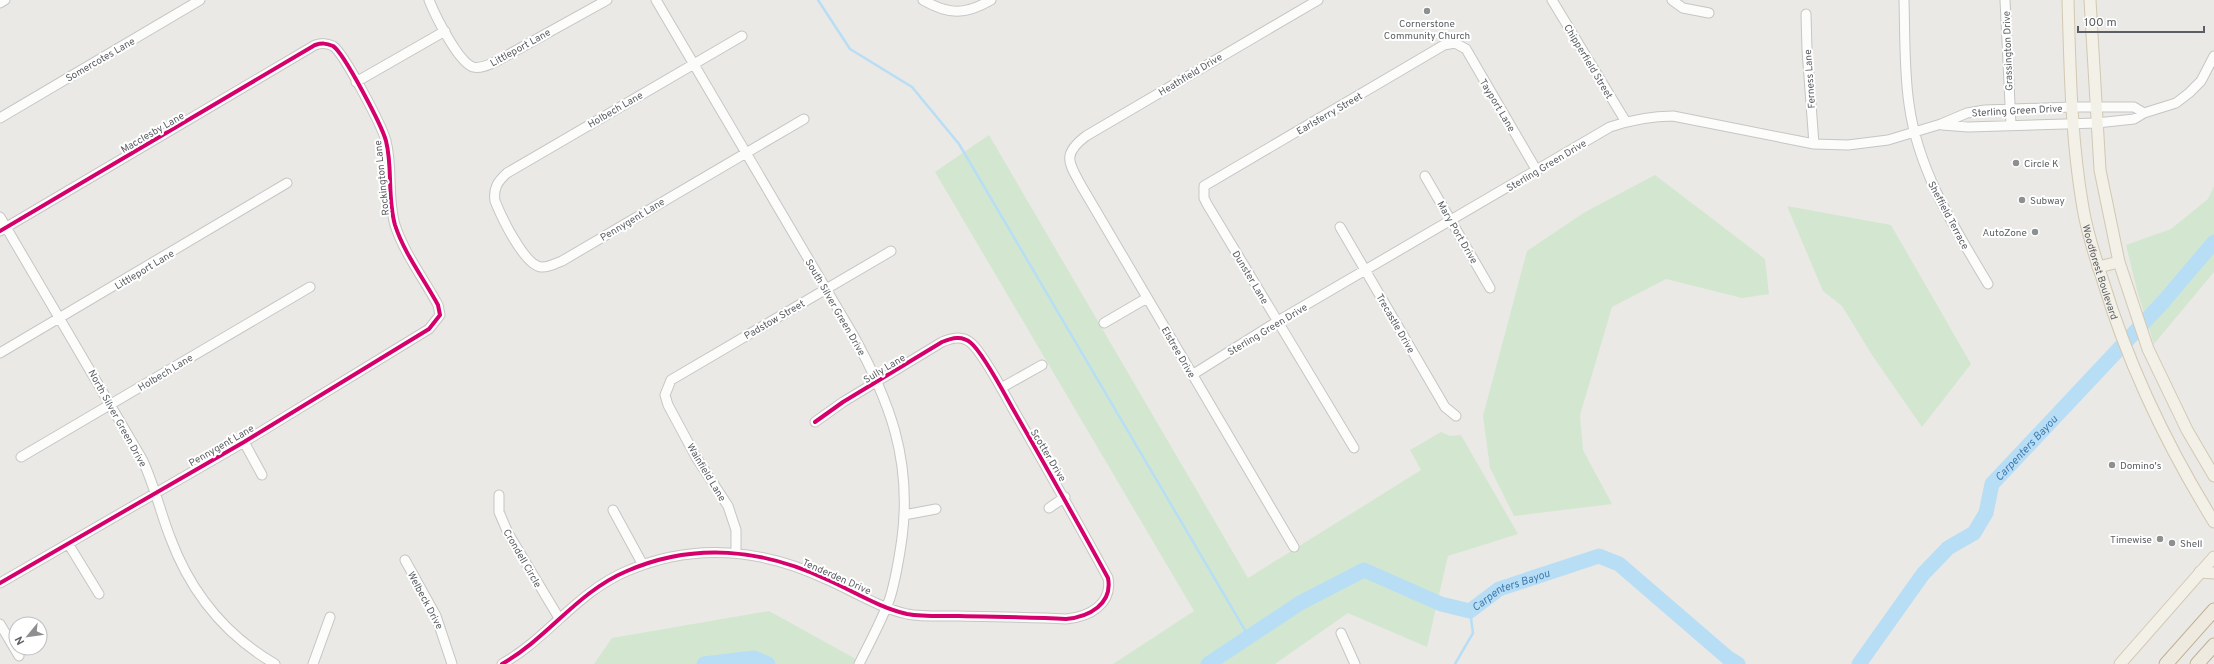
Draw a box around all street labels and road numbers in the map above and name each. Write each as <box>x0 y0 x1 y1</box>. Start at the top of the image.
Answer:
street label: Grassington Drive <box>2001 11 2016 91</box>
street label: Chipperfield Street <box>1560 22 1615 102</box>
street label: Littleport Lane <box>488 26 553 70</box>
street label: Somercotes Lane <box>64 35 138 85</box>
street label: Ferness Lane <box>1802 49 1819 109</box>
street label: Heathfield Drive <box>1156 51 1225 99</box>
street label: Tayport Lane <box>1476 77 1518 135</box>
street label: Holbech Lane <box>586 89 646 131</box>
street label: Earlsferry Street <box>1294 90 1365 138</box>
street label: Sterling Green Drive <box>1971 103 2063 120</box>
street label: Macclesby Lane <box>119 110 187 157</box>
street label: Sterling Green Drive <box>1504 137 1589 195</box>
street label: Rockington Lane <box>372 140 393 216</box>
street label: Sheffield Terrace <box>1924 179 1971 252</box>
street label: Pennygent Lane <box>598 196 668 245</box>
street label: Mary Port Drive <box>1433 199 1480 267</box>
street label: Woodforest Boulevard <box>2078 223 2120 322</box>
street label: Littleport Lane <box>113 247 177 293</box>
street label: Dunster Lane <box>1229 249 1271 307</box>
street label: South Silver Green Drive <box>802 257 868 359</box>
street label: Trecastle Drive <box>1372 292 1417 356</box>
street label: Padstow Street <box>742 298 808 343</box>
street label: Sterling Green Drive <box>1225 301 1310 359</box>
street label: Elstree Drive <box>1158 325 1198 381</box>
street label: Holbech Lane <box>136 352 196 395</box>
street label: Sully Lane <box>861 352 908 387</box>
street label: North Silver Green Drive <box>84 368 149 470</box>
street label: Pennygent Lane <box>187 422 257 470</box>
street label: Scotter Drive <box>1027 427 1069 484</box>
street label: Wainfield Lane <box>683 441 728 504</box>
street label: Crondell Circle <box>500 527 544 590</box>
street label: Tenderden Drive <box>800 556 873 598</box>
street label: Welbeck Drive <box>404 569 445 632</box>

